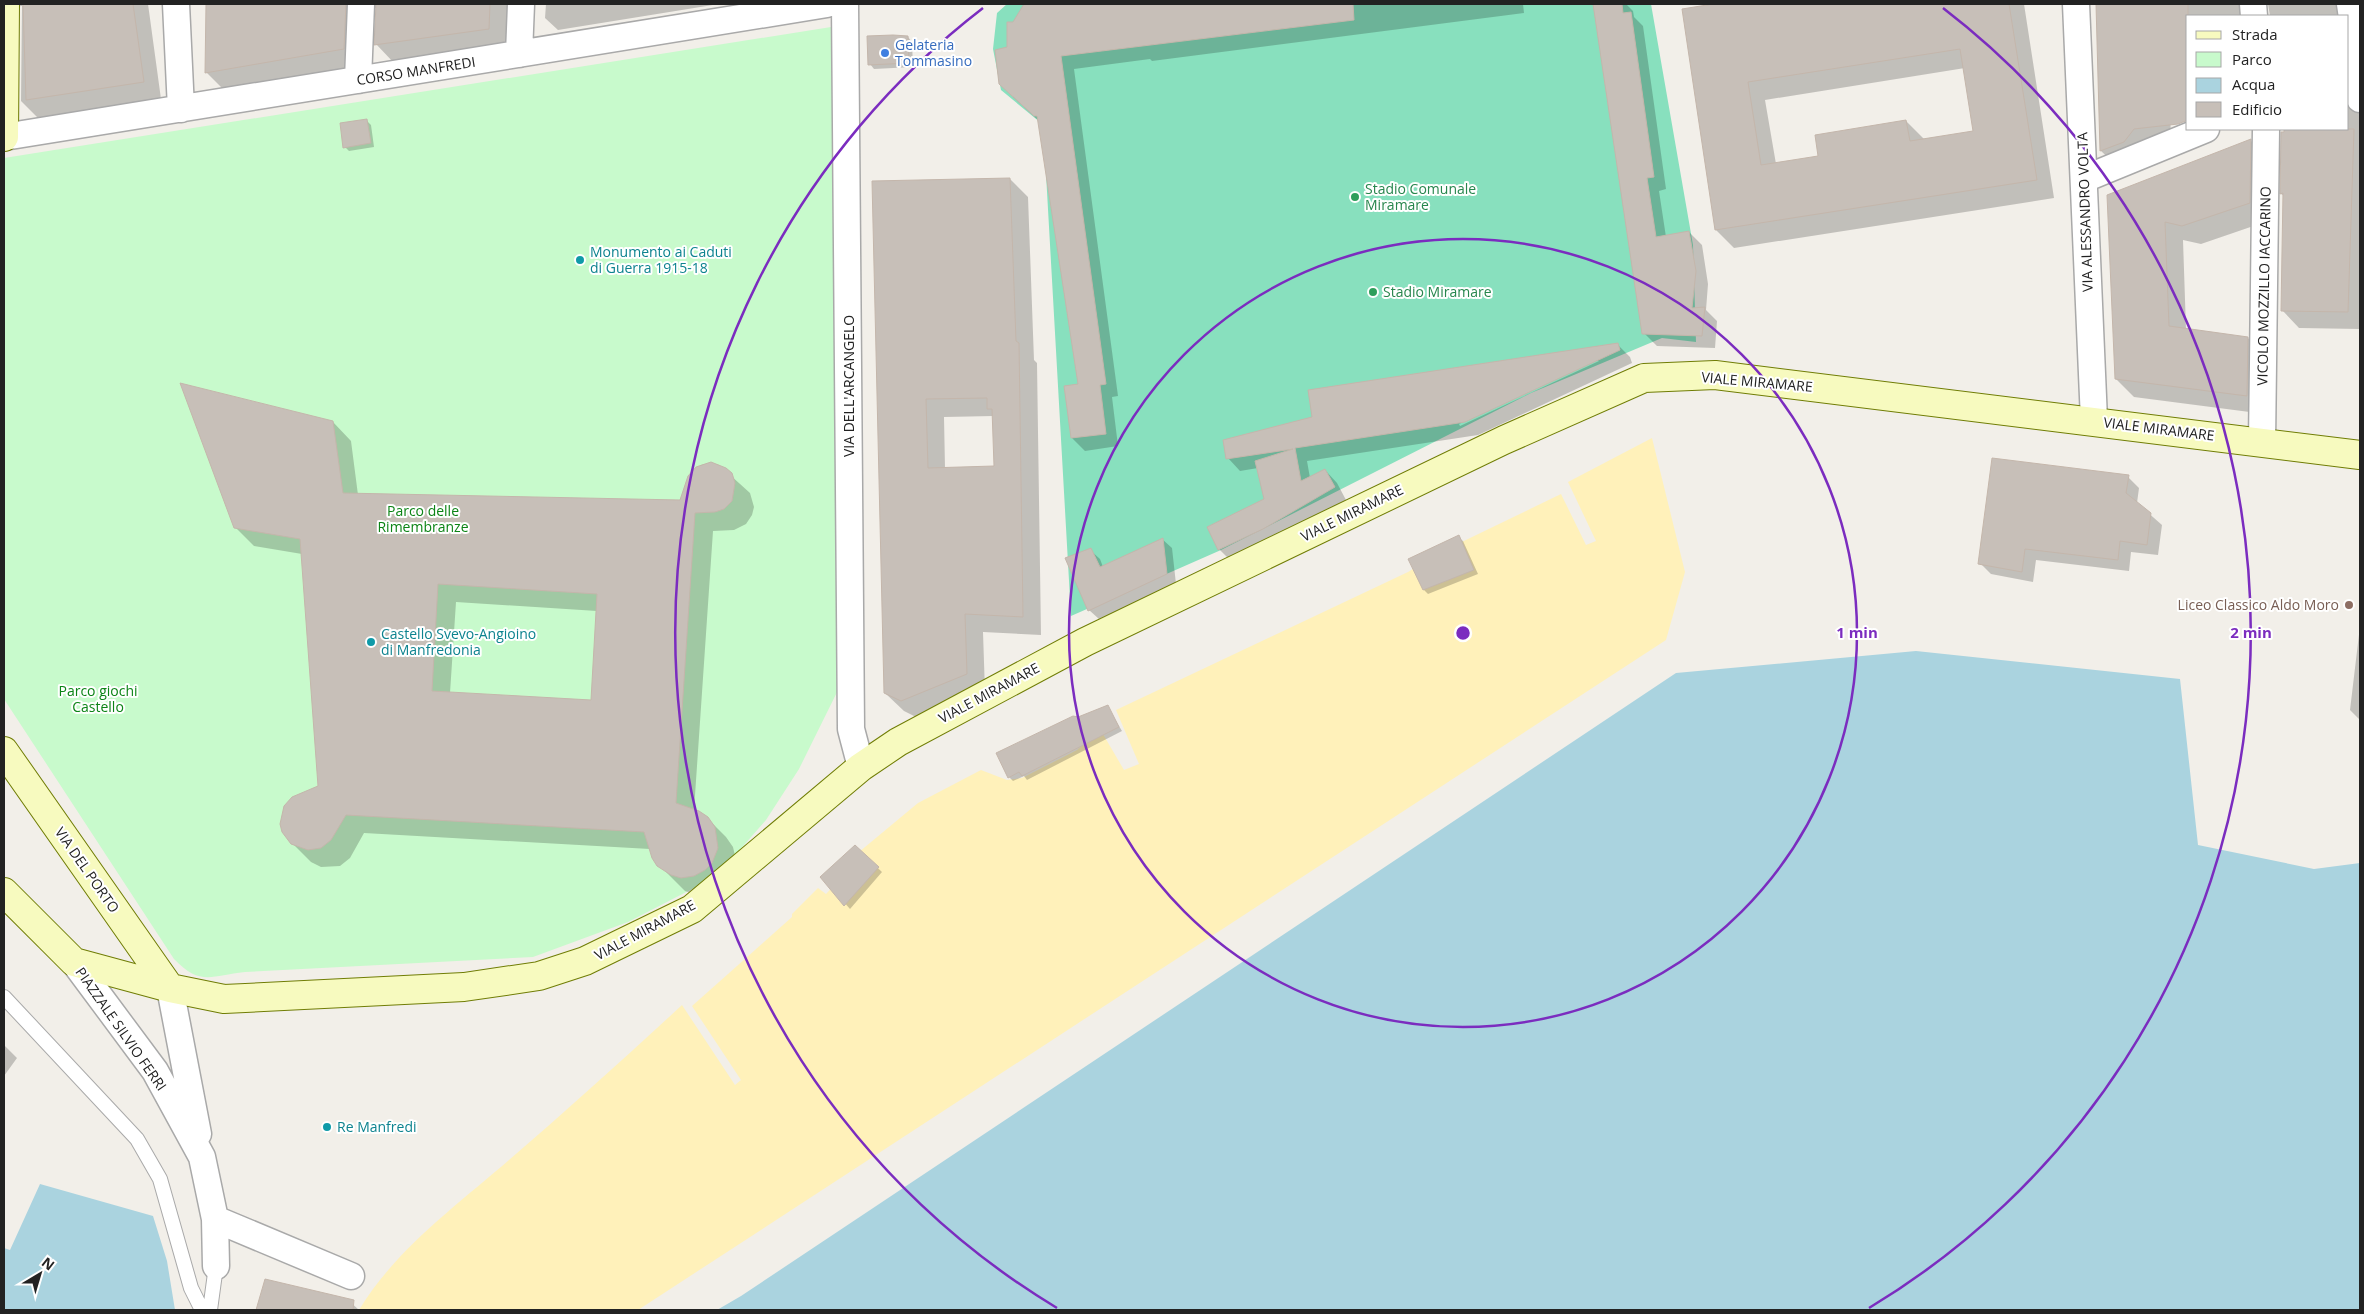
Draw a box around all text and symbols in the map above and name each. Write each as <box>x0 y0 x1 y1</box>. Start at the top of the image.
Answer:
legend <box>2186 15 2349 130</box>
text: Strada <box>2232 24 2278 44</box>
place label: Gelateria Tommasino <box>895 35 972 70</box>
marker: Gelateria Tommasino <box>879 47 891 59</box>
text: Parco <box>2232 49 2272 69</box>
street label: CORSO MANFREDI <box>355 52 477 89</box>
text: Acqua <box>2232 74 2275 94</box>
text: Edificio <box>2232 99 2282 119</box>
street label: VIA ALESSANDRO VOLTA <box>2072 132 2097 292</box>
place label: Stadio Comunale Miramare <box>1365 179 1476 214</box>
street label: VICOLO MOZZILLO IACCARINO <box>2252 186 2275 386</box>
marker: Stadio Comunale Miramare <box>1349 191 1361 203</box>
place label: Monumento ai Caduti di Guerra 1915-18 <box>590 242 732 277</box>
marker: Monumento ai Caduti di Guerra 1915-18 <box>574 254 586 266</box>
place label: Stadio Miramare <box>1383 282 1492 301</box>
marker: Stadio Miramare <box>1367 286 1379 298</box>
street label: VIA DELL'ARCANGELO <box>839 315 858 457</box>
street label: VIALE MIRAMARE <box>1701 367 1814 396</box>
street label: VIALE MIRAMARE <box>2102 412 2216 445</box>
street label: VIALE MIRAMARE <box>1297 480 1406 546</box>
park label: Parco delle Rimembranze <box>377 501 469 536</box>
place label: Liceo Classico Aldo Moro <box>2178 595 2339 614</box>
marker: Liceo Classico Aldo Moro <box>2343 599 2355 611</box>
text: 1 min <box>1836 622 1878 642</box>
text: 2 min <box>2230 622 2272 642</box>
place label: Castello Svevo-Angioino di Manfredonia <box>381 624 536 659</box>
centre of rings <box>1454 624 1472 642</box>
marker: Castello Svevo-Angioino di Manfredonia <box>365 636 377 648</box>
street label: VIALE MIRAMARE <box>935 658 1043 727</box>
park label: Parco giochi Castello <box>58 681 138 716</box>
street label: VIA DEL PORTO <box>51 823 124 916</box>
street label: VIALE MIRAMARE <box>591 895 699 964</box>
street label: PIAZZALE SILVIO FERRI <box>72 963 171 1094</box>
place label: Re Manfredi <box>337 1117 417 1136</box>
marker: Re Manfredi <box>321 1121 333 1133</box>
north arrow <box>15 1249 65 1299</box>
text: N <box>38 1252 59 1274</box>

